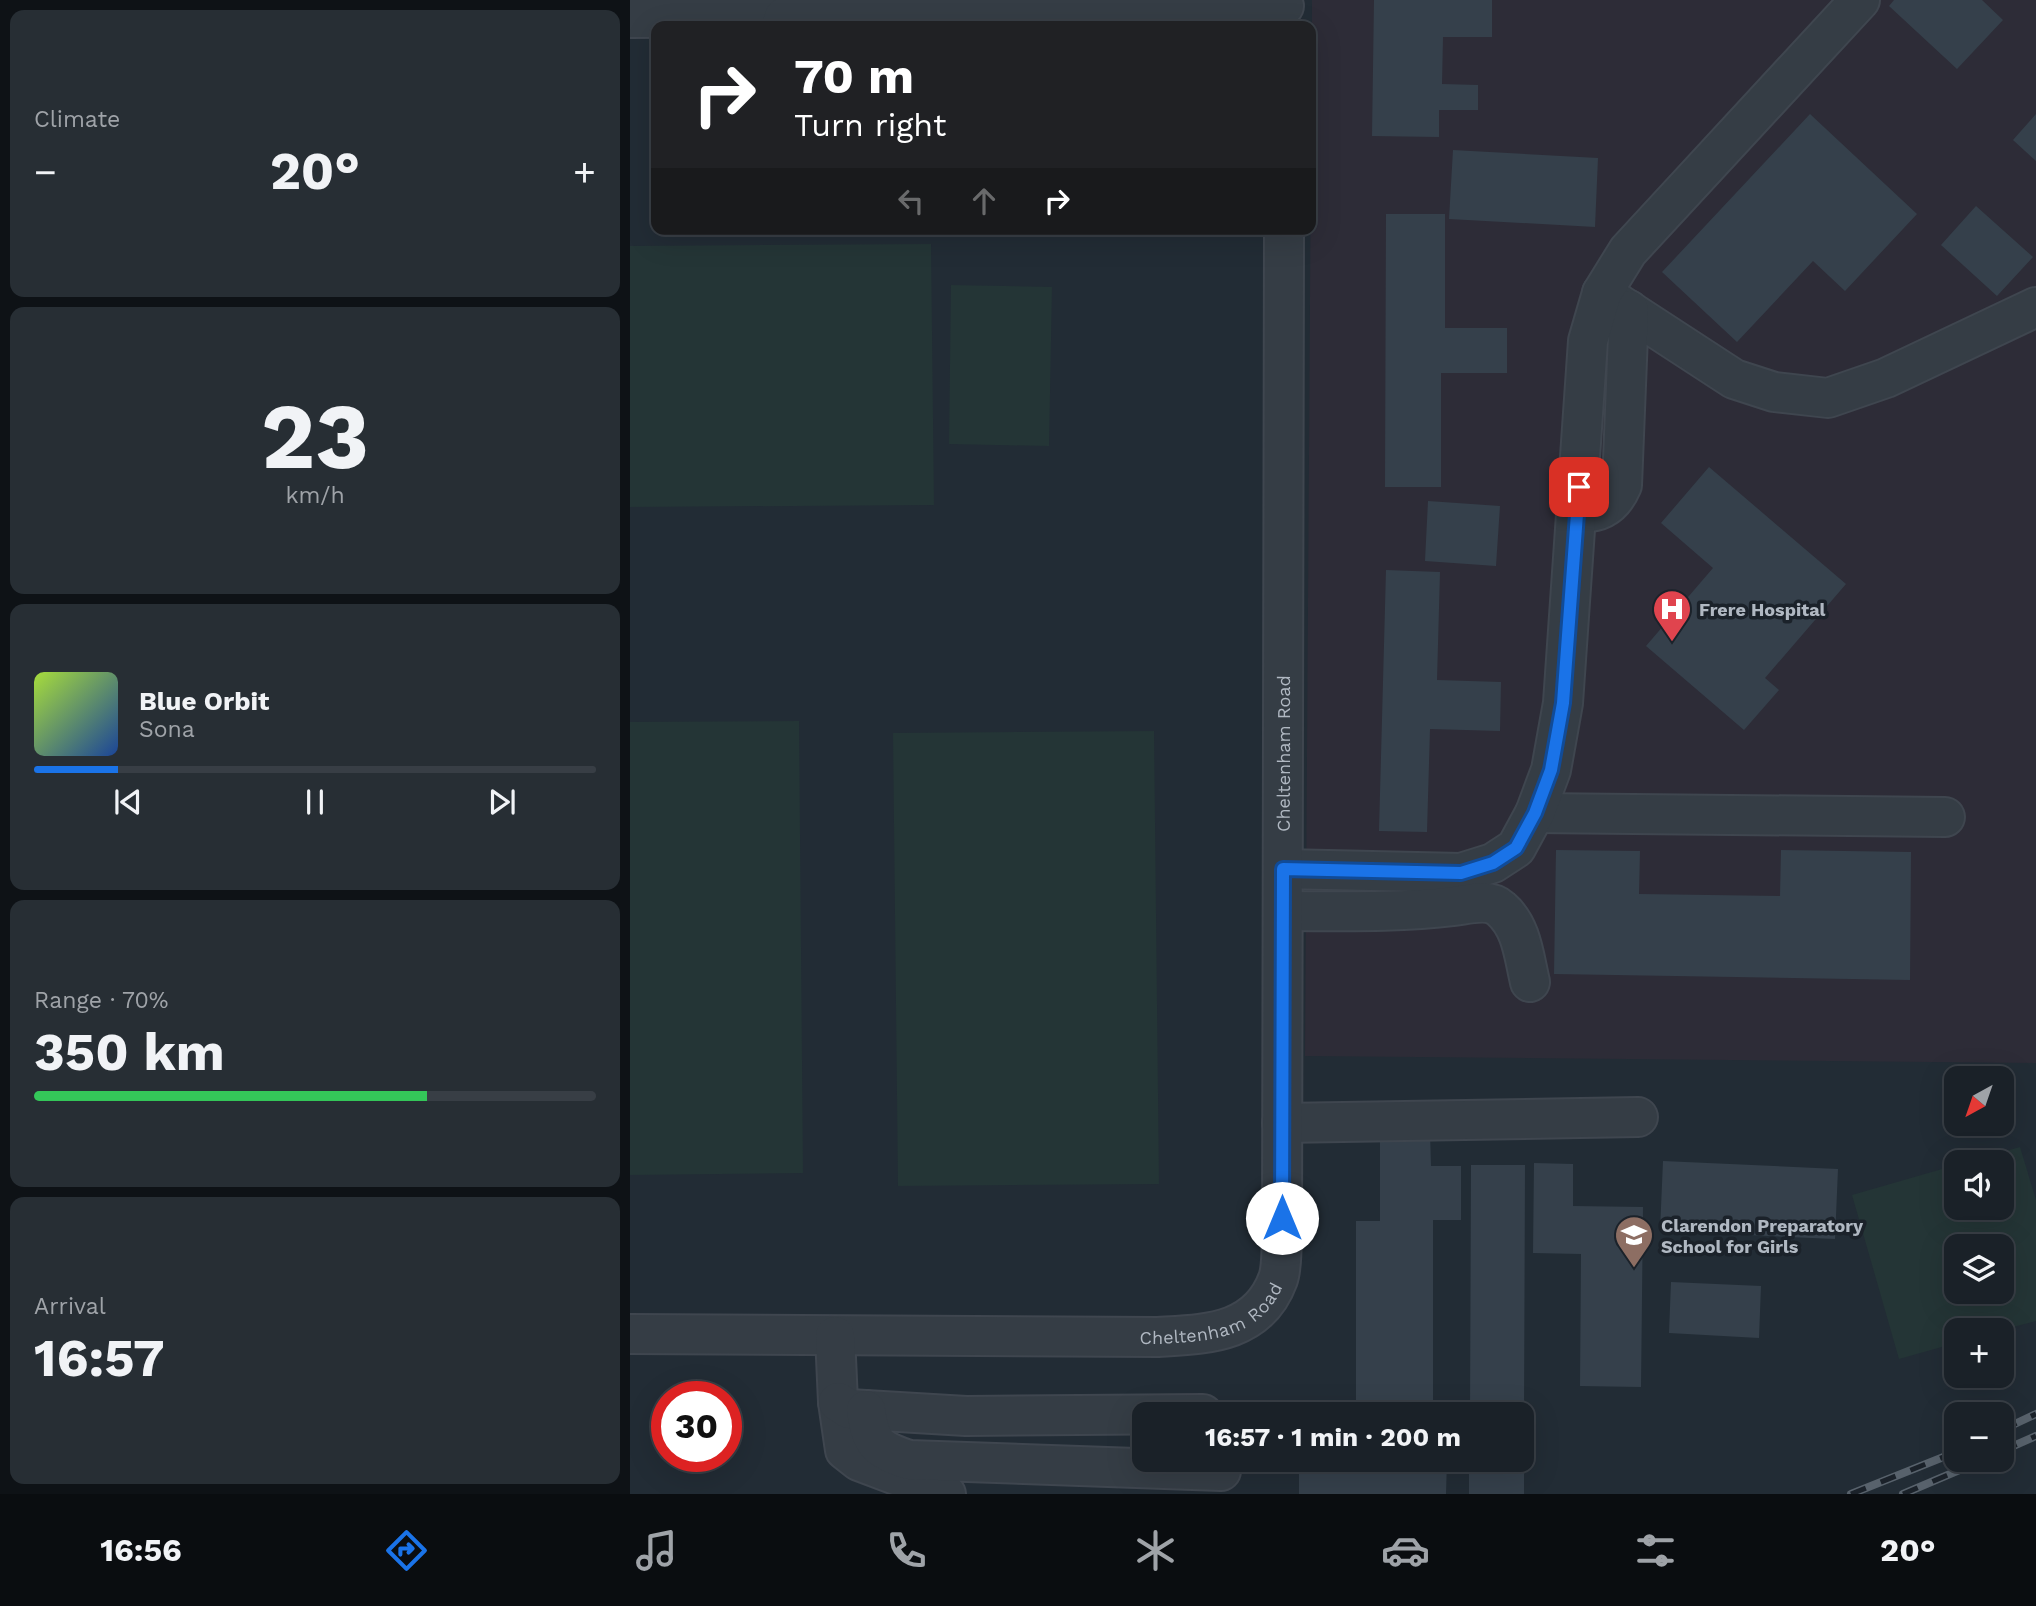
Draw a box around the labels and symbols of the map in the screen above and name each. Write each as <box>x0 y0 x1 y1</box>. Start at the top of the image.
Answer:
pin <box>1549 457 1609 517</box>
hospital icon: Frere Hospital <box>1651 588 1693 643</box>
place label: Frere Hospital <box>1699 599 1826 620</box>
street label: Cheltenham Road <box>1272 675 1294 832</box>
north arrow <box>1944 1066 2014 1136</box>
position arrow <box>1245 1181 1319 1255</box>
school or university icon: Clarendon Preparatory School for Girls <box>1613 1214 1655 1269</box>
place label: Clarendon Preparatory School for Girls <box>1661 1215 1864 1257</box>
street label: Cheltenham Road <box>1140 1279 1286 1348</box>
speed limit sign: 30 <box>651 1381 742 1472</box>

